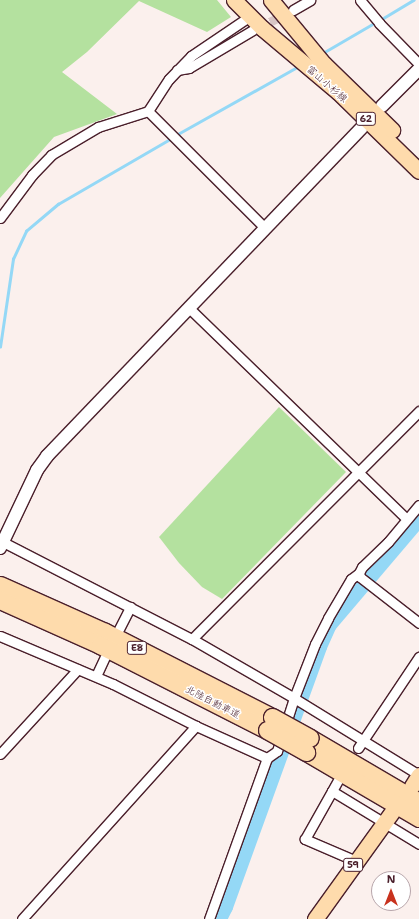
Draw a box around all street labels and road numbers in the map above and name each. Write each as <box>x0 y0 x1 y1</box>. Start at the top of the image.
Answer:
street label: 富山小杉線 <box>304 63 350 105</box>
road number: 62 <box>355 112 377 126</box>
road number: E8 <box>126 641 148 655</box>
street label: 北陸自動車道 <box>184 683 242 721</box>
road number: 59 <box>343 858 363 872</box>

